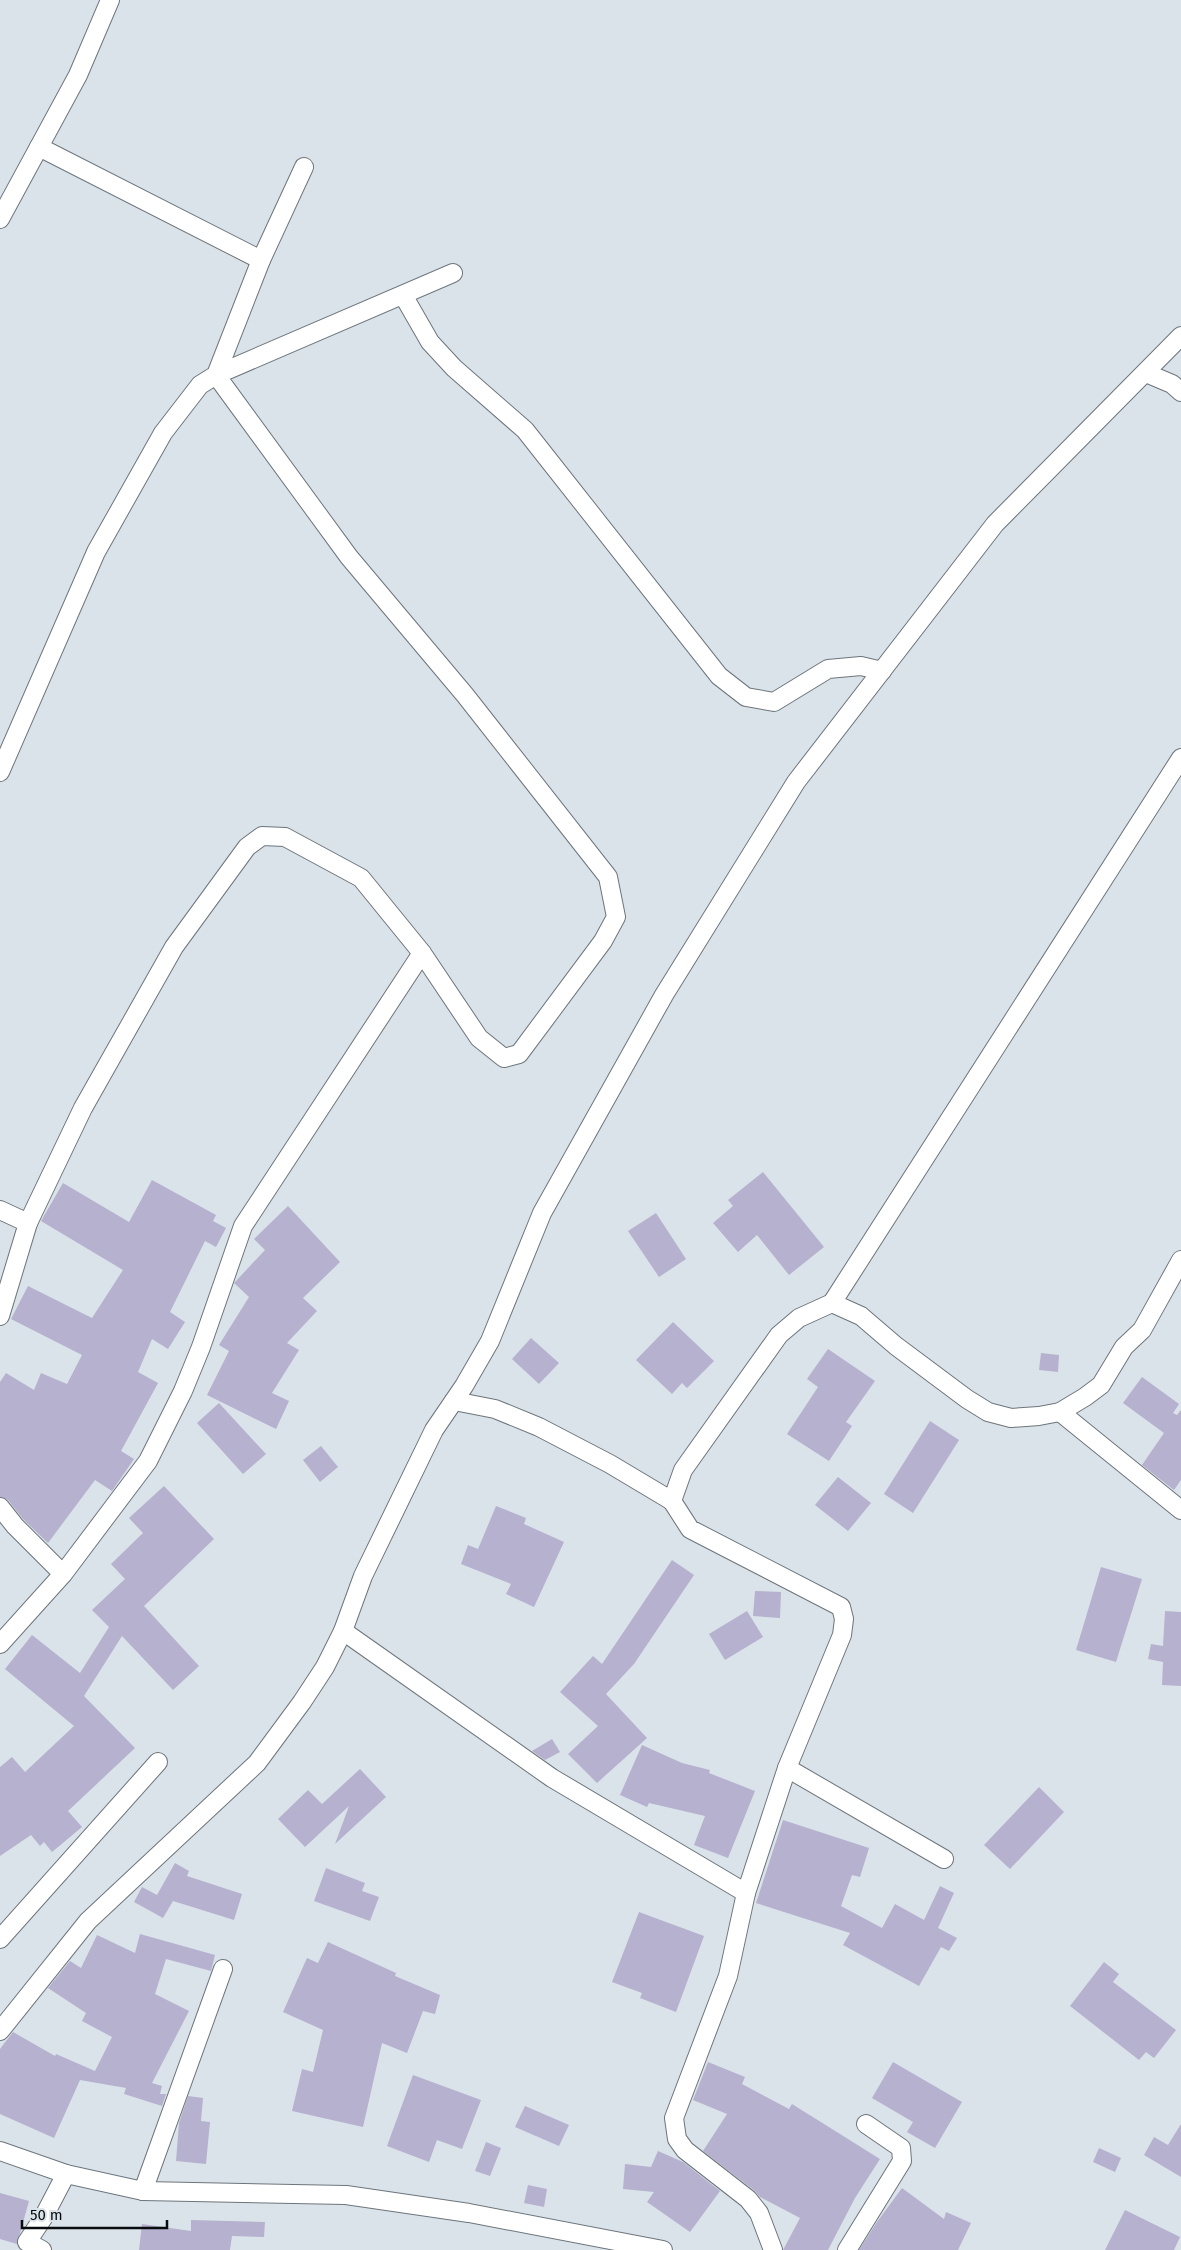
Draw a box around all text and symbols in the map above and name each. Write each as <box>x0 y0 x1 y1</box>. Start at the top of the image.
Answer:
scale bar <box>22 2198 168 2230</box>
text: 50 m <box>30 2206 63 2224</box>

